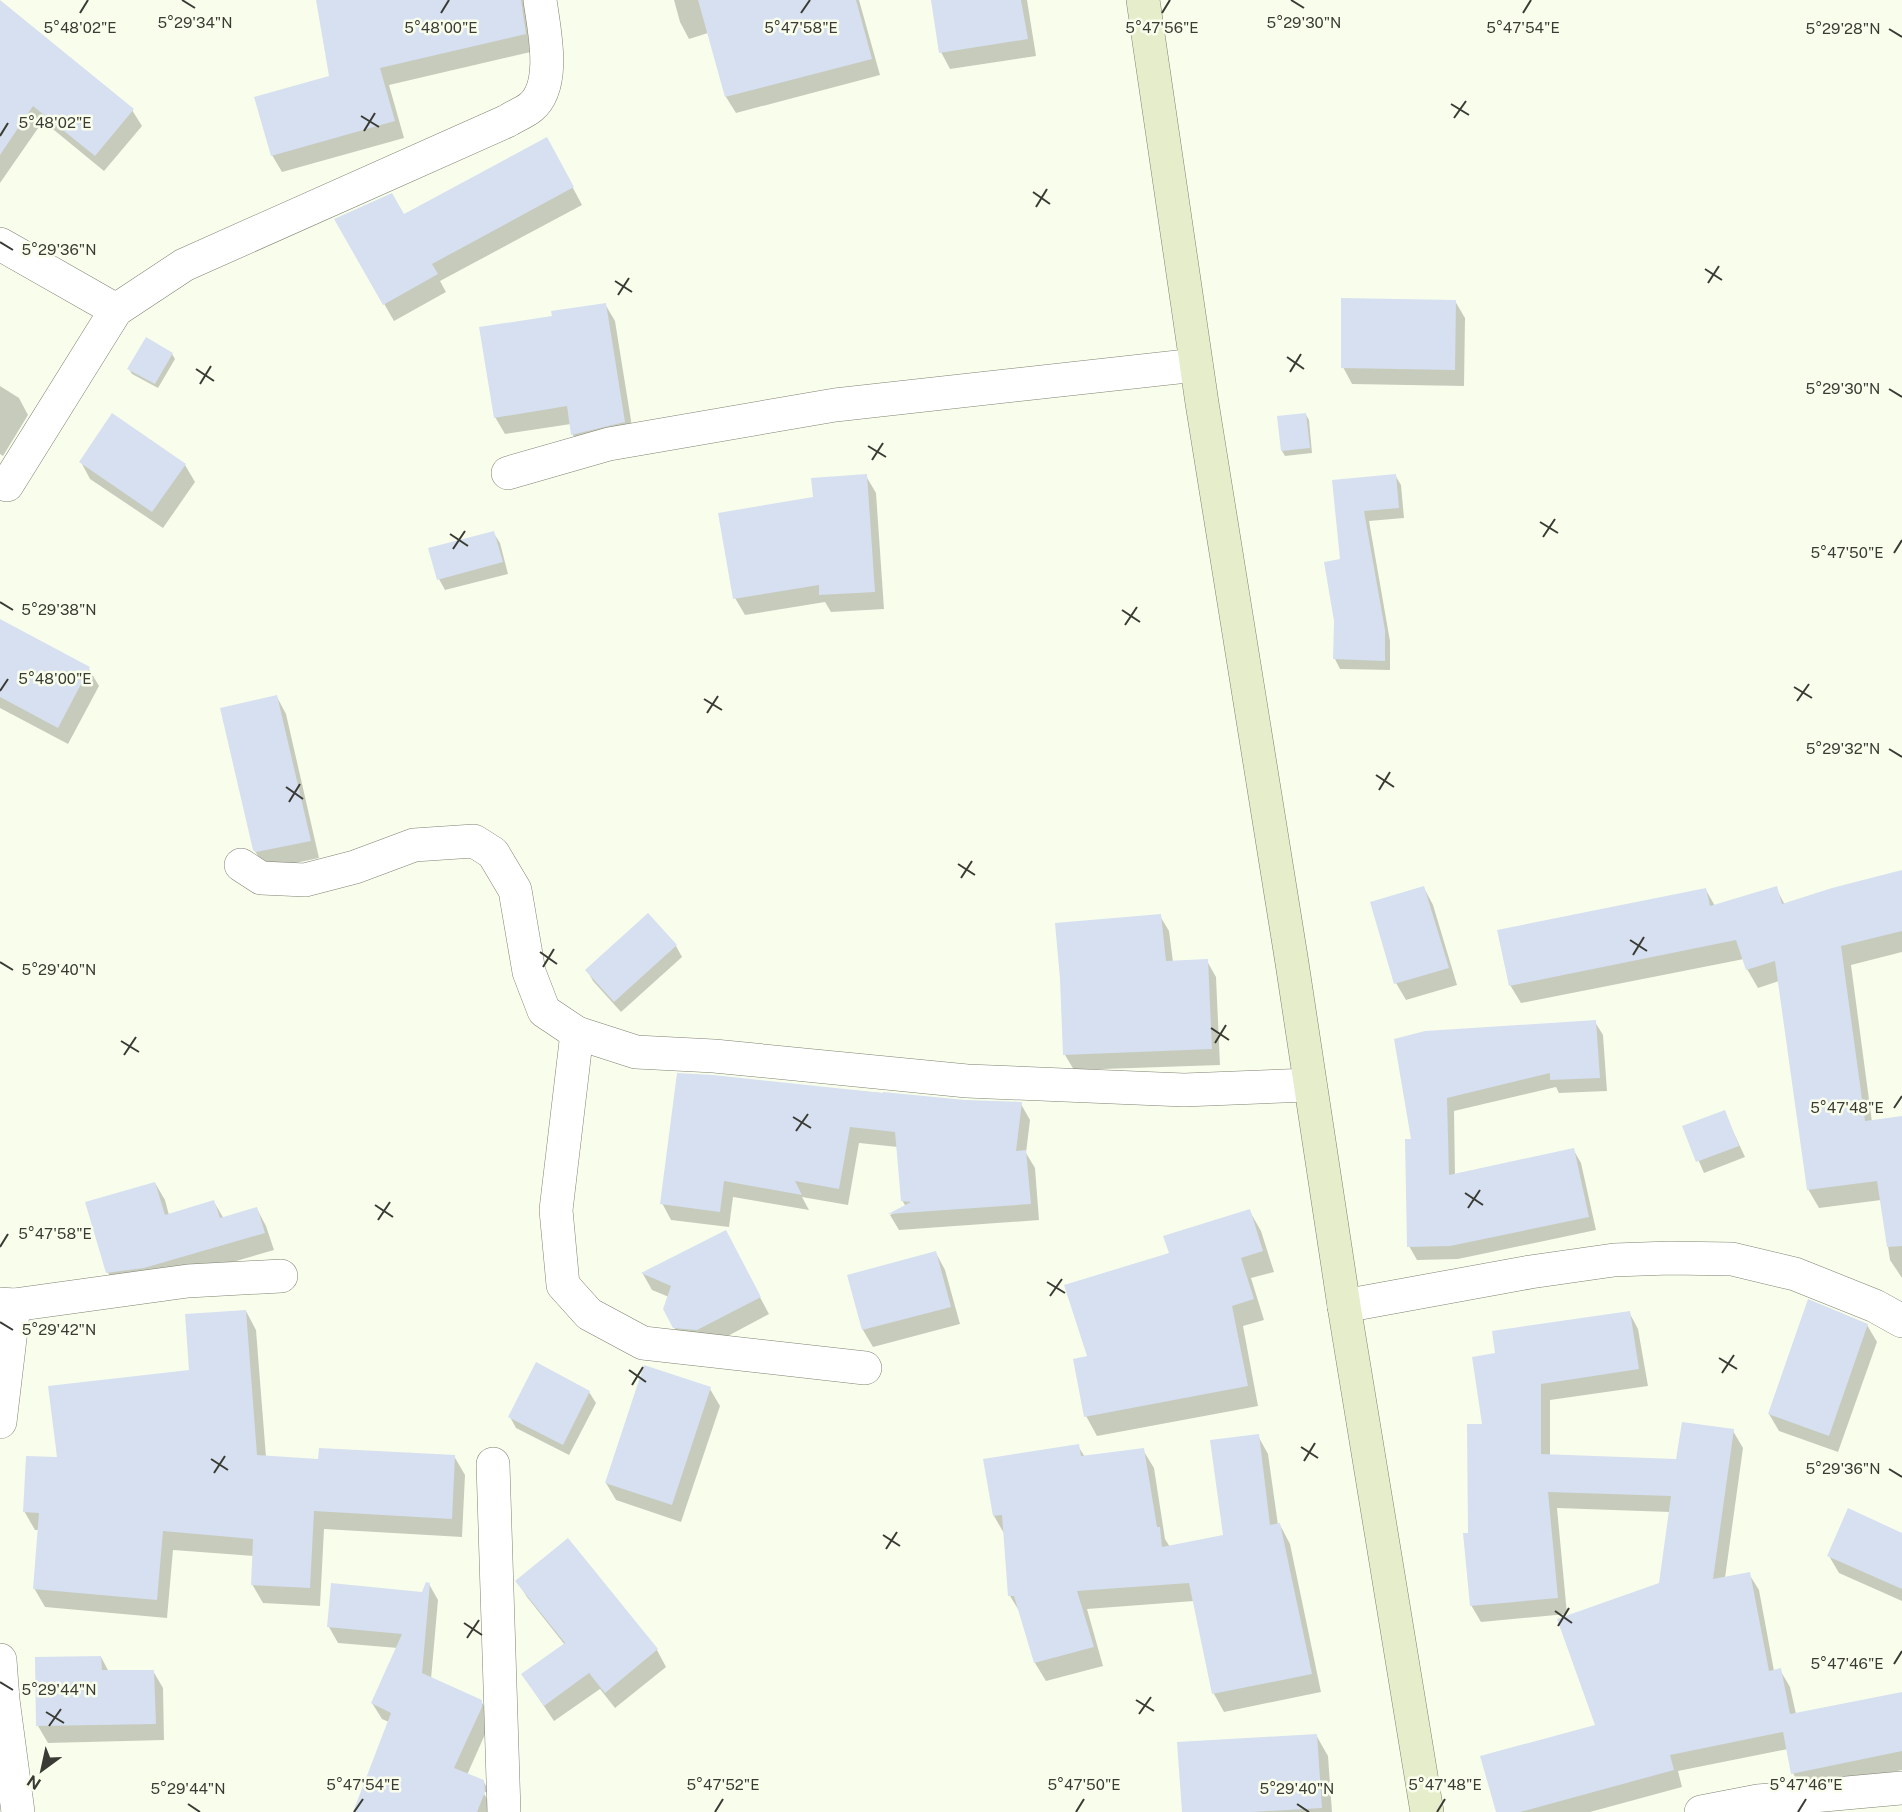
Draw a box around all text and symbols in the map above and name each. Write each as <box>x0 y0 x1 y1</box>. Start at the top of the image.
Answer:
text: 5°29'34"N <box>157 14 233 31</box>
text: 5°29'30"N <box>1267 14 1341 31</box>
text: 5°48'02"E <box>43 19 117 36</box>
text: 5°48'00"E <box>404 19 478 36</box>
text: 5°47'58"E <box>764 19 838 36</box>
text: 5°47'56"E <box>1125 19 1199 36</box>
text: 5°47'54"E <box>1486 19 1560 36</box>
text: 5°29'28"N <box>1806 20 1880 37</box>
text: 5°48'02"E <box>18 114 92 131</box>
text: 5°29'36"N <box>22 241 96 258</box>
text: 5°29'30"N <box>1806 380 1880 397</box>
text: 5°47'50"E <box>1810 544 1884 561</box>
text: 5°29'38"N <box>21 601 97 618</box>
text: 5°48'00"E <box>18 670 92 687</box>
text: 5°29'32"N <box>1806 740 1880 757</box>
text: 5°29'40"N <box>22 961 96 978</box>
text: 5°47'48"E <box>1810 1099 1884 1116</box>
text: 5°47'58"E <box>18 1225 92 1242</box>
text: 5°29'42"N <box>22 1321 96 1338</box>
text: 5°29'36"N <box>1806 1460 1880 1477</box>
text: 5°47'46"E <box>1810 1655 1884 1672</box>
text: 5°29'44"N <box>21 1681 97 1698</box>
north arrow <box>12 1740 72 1800</box>
text: N <box>24 1771 45 1794</box>
text: 5°47'54"E <box>326 1776 400 1793</box>
text: 5°47'52"E <box>687 1776 759 1793</box>
text: 5°47'50"E <box>1047 1776 1121 1793</box>
text: 5°47'48"E <box>1408 1776 1482 1793</box>
text: 5°47'46"E <box>1769 1776 1843 1793</box>
text: 5°29'44"N <box>150 1780 226 1797</box>
text: 5°29'40"N <box>1260 1780 1334 1797</box>

